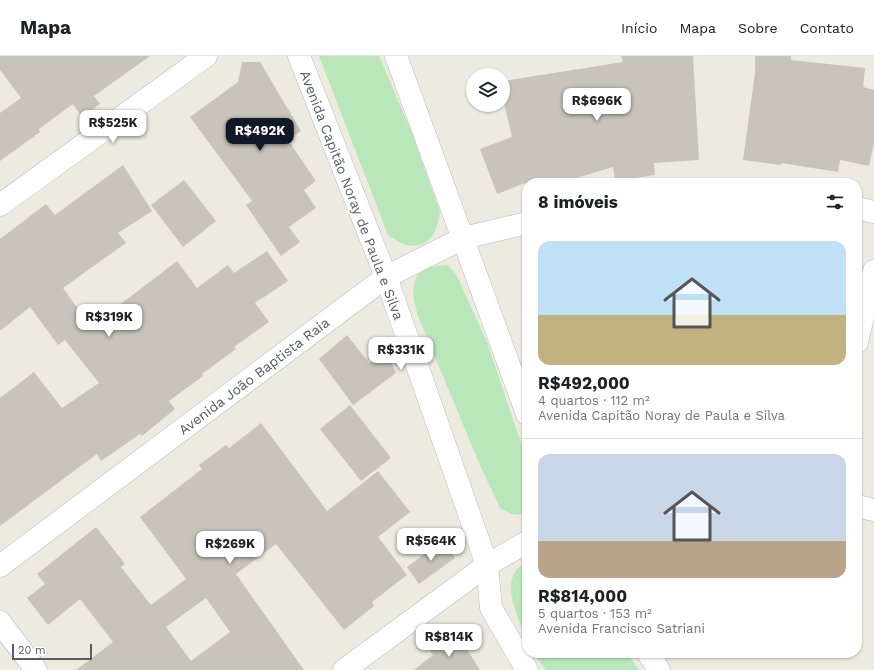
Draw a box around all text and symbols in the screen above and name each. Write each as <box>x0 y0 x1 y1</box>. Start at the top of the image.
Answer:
text: Mapa <box>20 16 71 39</box>
text: Início <box>621 20 657 36</box>
text: Mapa <box>679 20 716 36</box>
text: Sobre <box>738 20 778 36</box>
text: Contato <box>800 20 854 36</box>
street label: Avenida Capitão Noray de Paula e Silva <box>297 68 407 322</box>
map controls <box>466 68 510 112</box>
button: layers <box>466 68 510 112</box>
pin: R$696K <box>564 88 630 122</box>
text: R$696K <box>572 93 622 108</box>
pin: R$525K <box>80 110 146 144</box>
text: R$525K <box>88 115 138 130</box>
pin: R$492K <box>227 118 293 152</box>
text: R$492K <box>235 123 285 138</box>
icon: filters <box>824 191 846 213</box>
text: 8 imóveis <box>538 192 618 212</box>
icon: home <box>656 267 728 339</box>
pin: R$319K <box>76 304 142 338</box>
text: R$319K <box>85 309 133 324</box>
street label: Avenida João Baptista Raia <box>176 314 333 438</box>
pin: R$331K <box>368 337 434 371</box>
text: R$331K <box>377 342 425 357</box>
text: R$492,000 <box>538 373 630 393</box>
text: 4 quartos · 112 m² <box>538 393 650 408</box>
text: Avenida Capitão Noray de Paula e Silva <box>538 408 785 423</box>
icon: home <box>656 480 728 552</box>
pin: R$564K <box>398 528 464 562</box>
pin: R$269K <box>197 531 263 565</box>
text: R$564K <box>406 533 456 548</box>
text: R$269K <box>205 536 255 551</box>
text: R$814,000 <box>538 586 627 606</box>
text: 5 quartos · 153 m² <box>538 606 652 621</box>
text: Avenida Francisco Satriani <box>538 621 705 636</box>
pin: R$814K <box>416 624 482 658</box>
text: R$814K <box>425 629 473 644</box>
scale bar <box>12 642 92 661</box>
text: 20 m <box>18 644 46 657</box>

